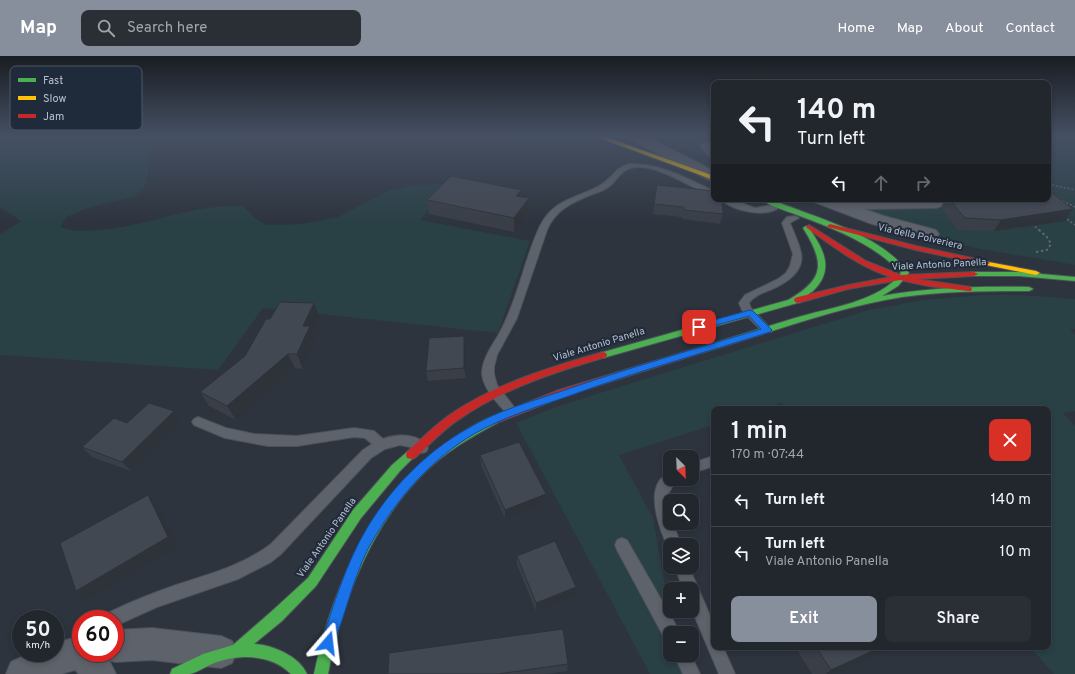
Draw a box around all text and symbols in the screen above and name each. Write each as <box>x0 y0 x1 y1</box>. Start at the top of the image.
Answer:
search box <box>81 10 361 46</box>
text: Map <box>20 16 57 40</box>
icon: search <box>95 17 117 39</box>
text: Search here <box>127 19 207 38</box>
text: Home <box>838 20 875 37</box>
text: Map <box>897 20 923 37</box>
text: About <box>945 20 984 37</box>
text: Contact <box>1006 20 1055 37</box>
legend <box>10 66 142 130</box>
text: Fast <box>43 74 63 88</box>
text: Slow <box>43 92 66 106</box>
text: 140 m <box>797 93 876 129</box>
icon: left <box>731 96 783 148</box>
text: Jam <box>43 110 64 124</box>
text: Turn left <box>797 128 865 151</box>
icon: left <box>828 172 850 194</box>
icon: ahead <box>870 172 892 194</box>
icon: right <box>912 172 934 194</box>
street label: Via della Polveriera <box>876 221 964 253</box>
street label: Viale Antonio Panella <box>891 256 987 274</box>
pin <box>682 310 716 344</box>
icon: arrive <box>688 316 710 338</box>
street label: Viale Antonio Panella <box>552 325 646 365</box>
text: 1 min <box>731 417 788 447</box>
button: close <box>989 419 1031 461</box>
text: 170 m · 07:44 <box>731 447 804 463</box>
north arrow <box>663 450 699 486</box>
map controls <box>663 450 699 662</box>
icon: left <box>731 490 753 512</box>
text: Turn left <box>765 491 825 510</box>
text: 140 m <box>991 491 1031 510</box>
button: search <box>663 494 699 530</box>
street label: Viale Antonio Panella <box>294 495 360 581</box>
text: Turn left <box>765 535 825 554</box>
button: layers <box>663 538 699 574</box>
icon: left <box>731 542 753 564</box>
text: 10 m <box>1000 543 1031 562</box>
text: Viale Antonio Panella <box>765 554 889 570</box>
button: + <box>663 582 699 618</box>
button: Exit <box>731 596 877 642</box>
button: Share <box>885 596 1031 642</box>
speed limit sign: 60 <box>72 610 124 662</box>
text: 50 <box>25 618 51 644</box>
position arrow <box>307 622 349 664</box>
button: − <box>663 626 699 662</box>
text: km/h <box>26 639 50 652</box>

